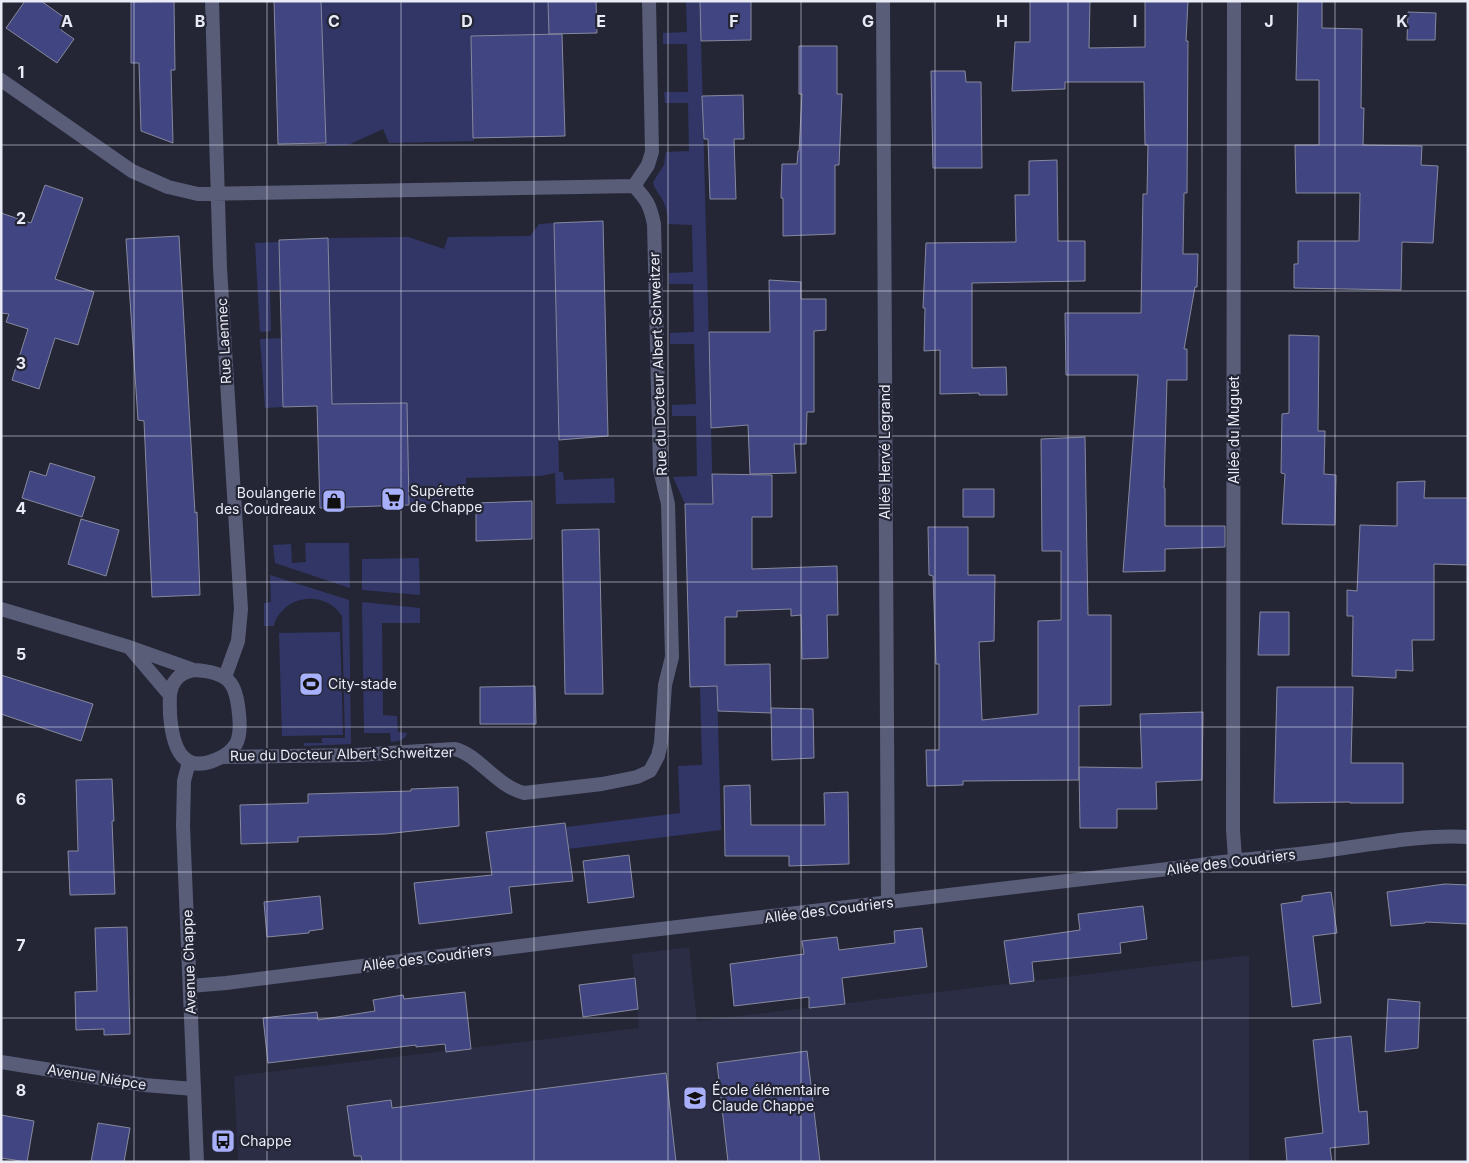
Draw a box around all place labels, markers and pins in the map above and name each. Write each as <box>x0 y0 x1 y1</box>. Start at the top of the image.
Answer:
place label: Supérette de Chappe <box>410 482 482 515</box>
place label: Boulangerie des Coudreaux <box>215 484 316 517</box>
supermarket icon: Supérette de Chappe <box>380 486 406 512</box>
shop icon: Boulangerie des Coudreaux <box>321 488 347 514</box>
sports icon: City-stade <box>298 671 324 697</box>
place label: City-stade <box>328 675 397 692</box>
place label: École élémentaire Claude Chappe <box>712 1081 830 1114</box>
school or university icon: École élémentaire Claude Chappe <box>682 1085 708 1111</box>
bus stop icon: Chappe <box>210 1128 236 1154</box>
place label: Chappe <box>240 1132 292 1149</box>

